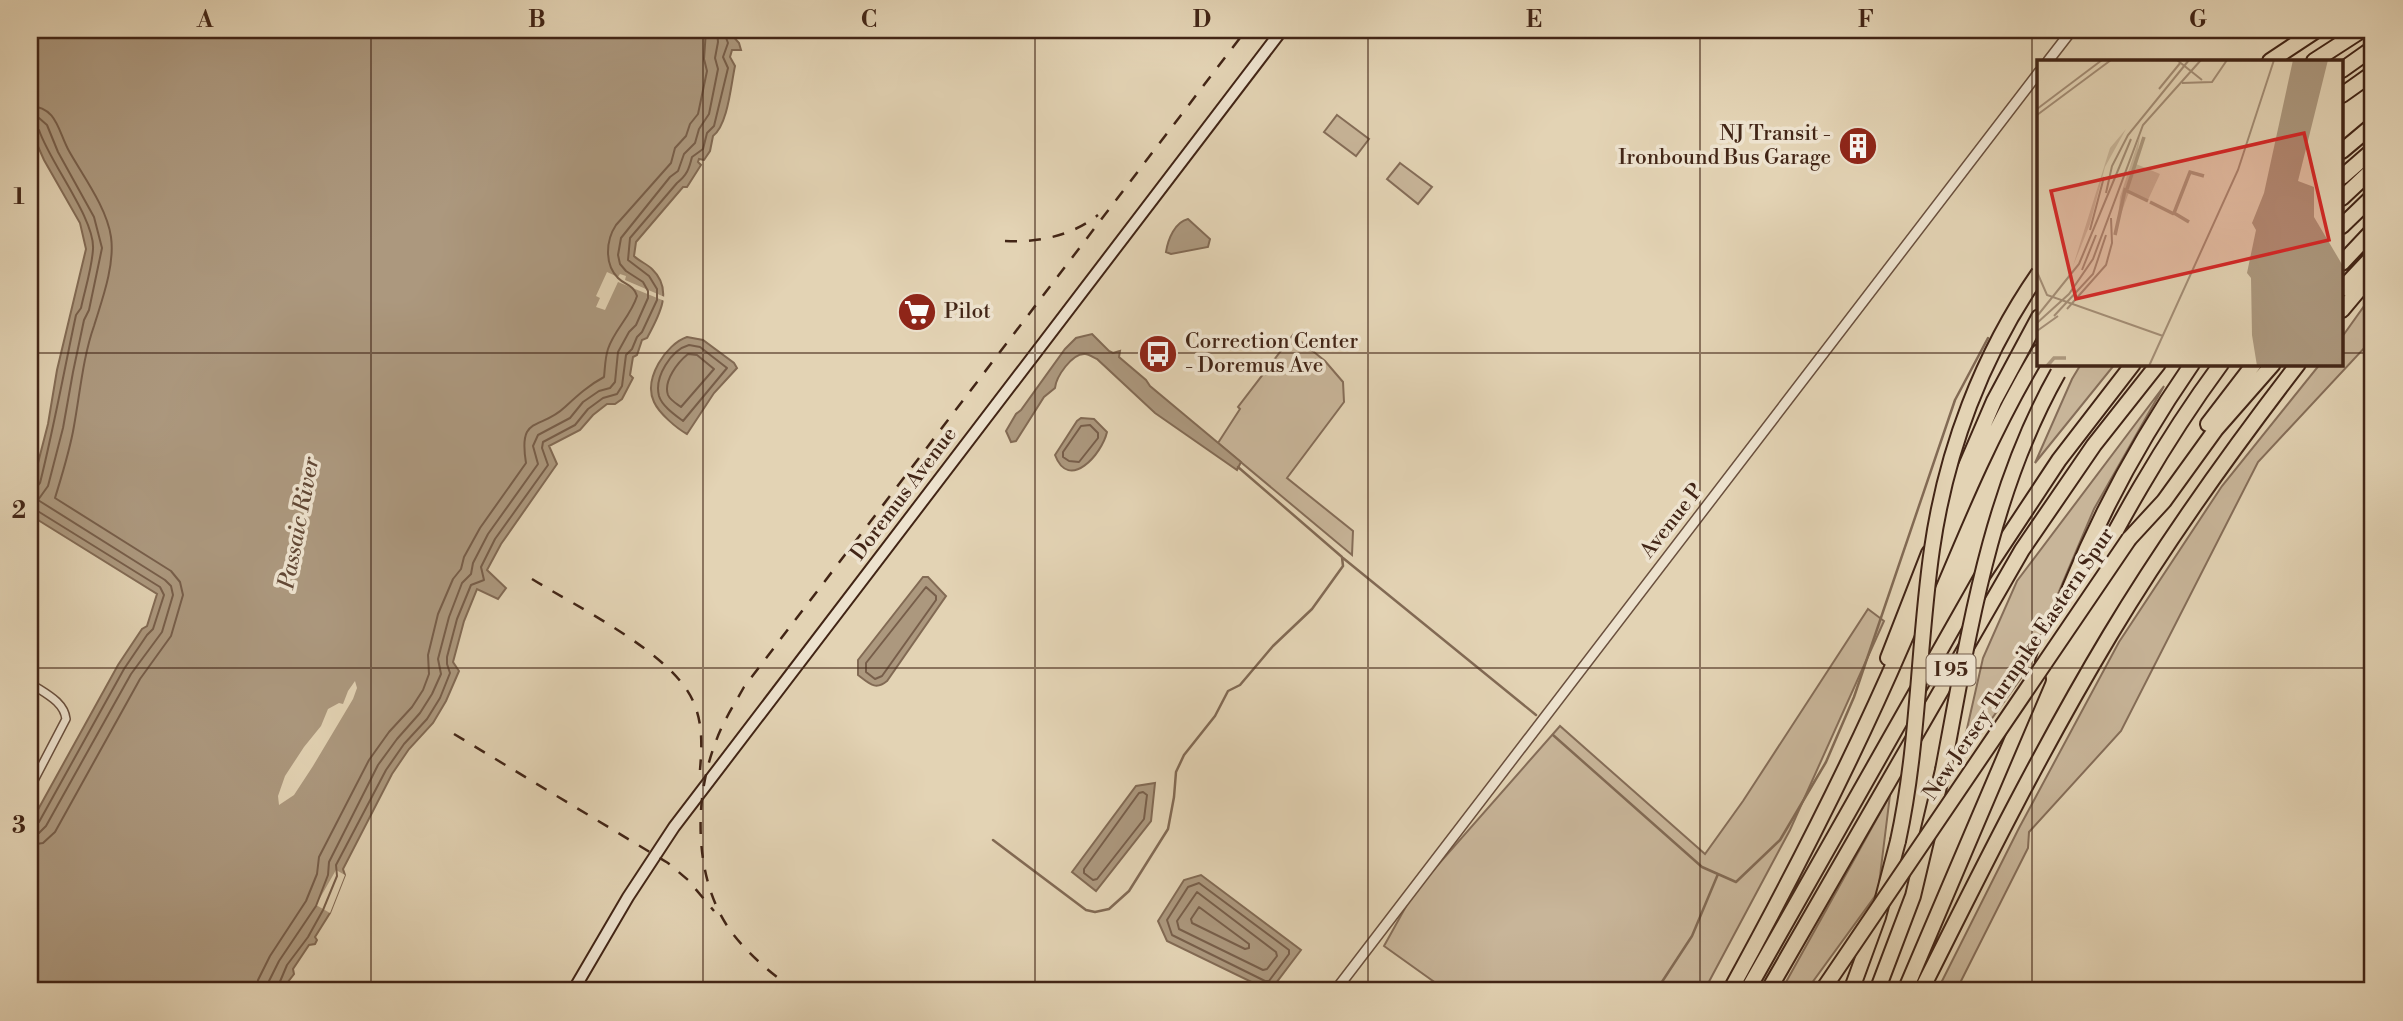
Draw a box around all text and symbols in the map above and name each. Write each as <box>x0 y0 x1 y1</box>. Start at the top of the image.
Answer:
text: A <box>196 6 214 34</box>
text: B <box>528 6 546 34</box>
text: C <box>861 6 877 34</box>
text: D <box>1193 6 1211 34</box>
text: E <box>1526 6 1542 34</box>
text: F <box>1858 6 1874 34</box>
text: G <box>2189 6 2207 34</box>
inset map <box>2037 60 2344 366</box>
place label: NJ Transit - Ironbound Bus Garage <box>1618 121 1831 171</box>
building icon: NJ Transit - Ironbound Bus Garage <box>1837 125 1879 167</box>
text: 1 <box>13 183 25 211</box>
supermarket icon: Pilot <box>896 291 938 333</box>
place label: Pilot <box>944 299 991 325</box>
place label: Correction Center - Doremus Ave <box>1185 329 1358 379</box>
bus stop icon: Correction Center - Doremus Ave <box>1137 333 1179 375</box>
street label: Doremus Avenue <box>845 422 963 566</box>
water label: Passaic River <box>272 453 326 592</box>
street label: Avenue P <box>1634 478 1709 564</box>
text: 2 <box>12 497 26 525</box>
street label: New Jersey Turnpike Eastern Spur <box>1918 523 2120 805</box>
road number: I 95 <box>1926 654 1976 685</box>
text: 3 <box>12 812 26 840</box>

